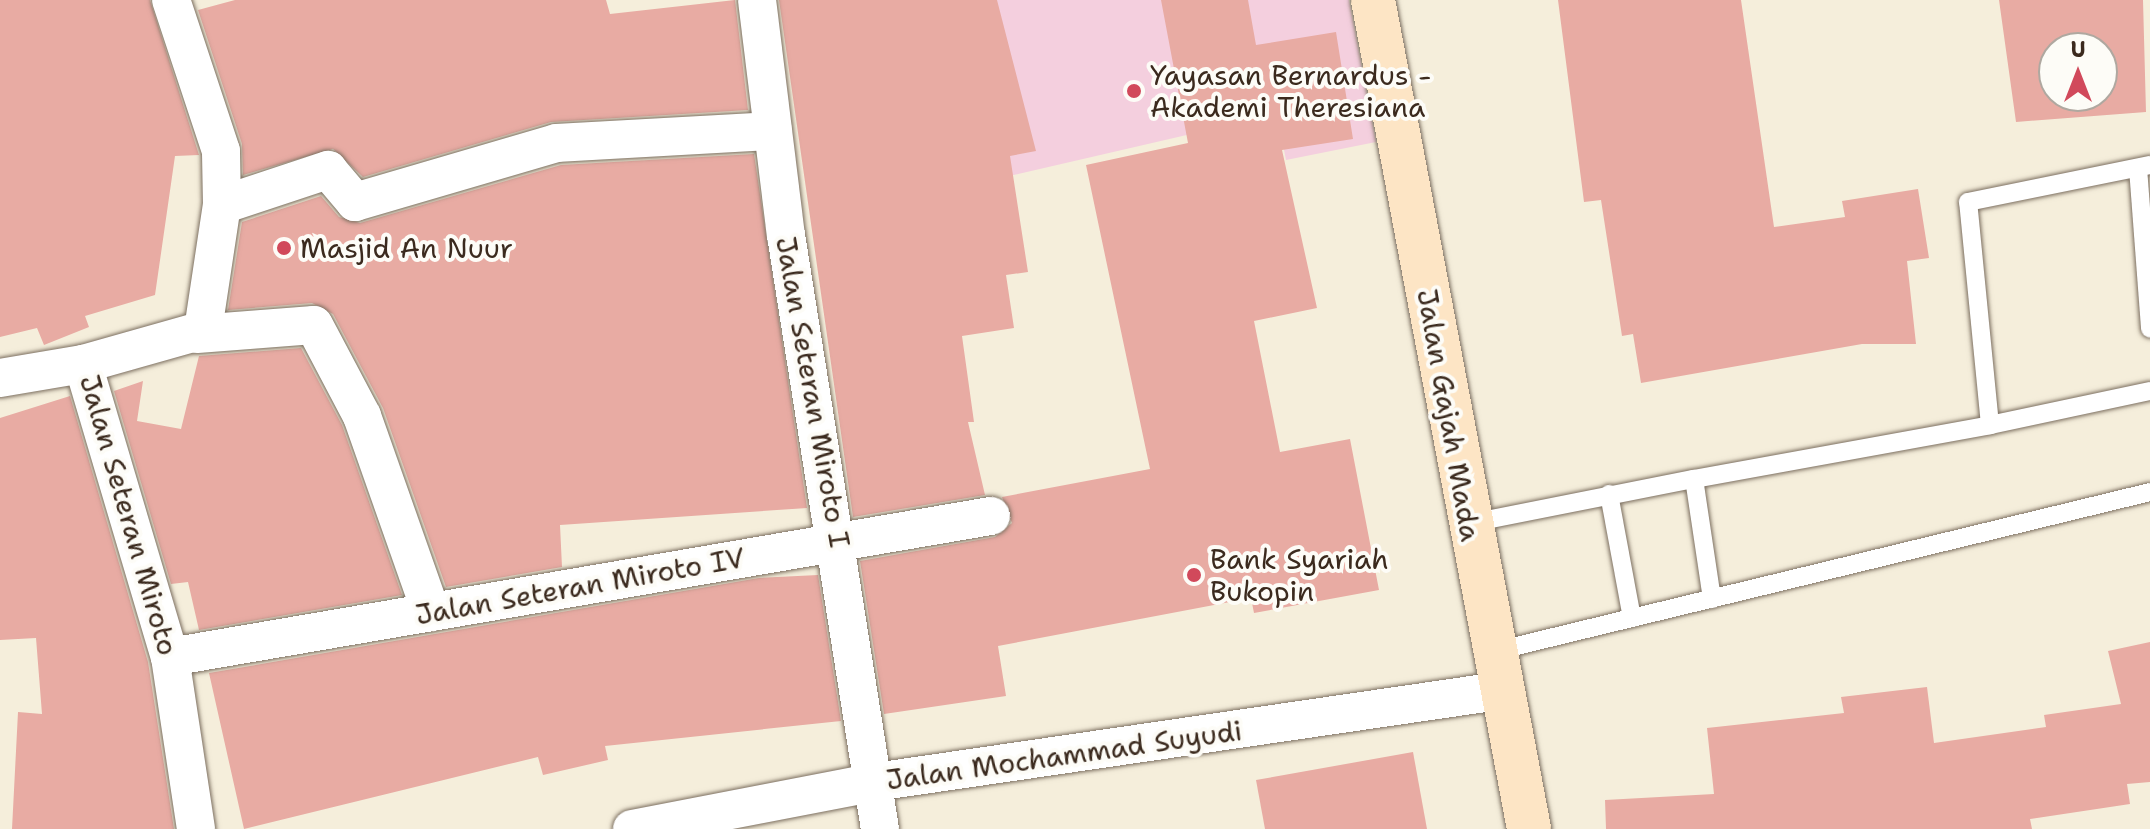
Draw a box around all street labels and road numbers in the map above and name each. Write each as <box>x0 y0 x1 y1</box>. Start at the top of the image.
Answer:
street label: Jalan Seteran Miroto I <box>769 234 857 550</box>
street label: Jalan Gajah Mada <box>1410 286 1488 544</box>
street label: Jalan Seteran Miroto <box>73 371 185 659</box>
street label: Jalan Seteran Miroto IV <box>413 540 747 632</box>
street label: Jalan Mochammad Suyudi <box>884 713 1244 797</box>

